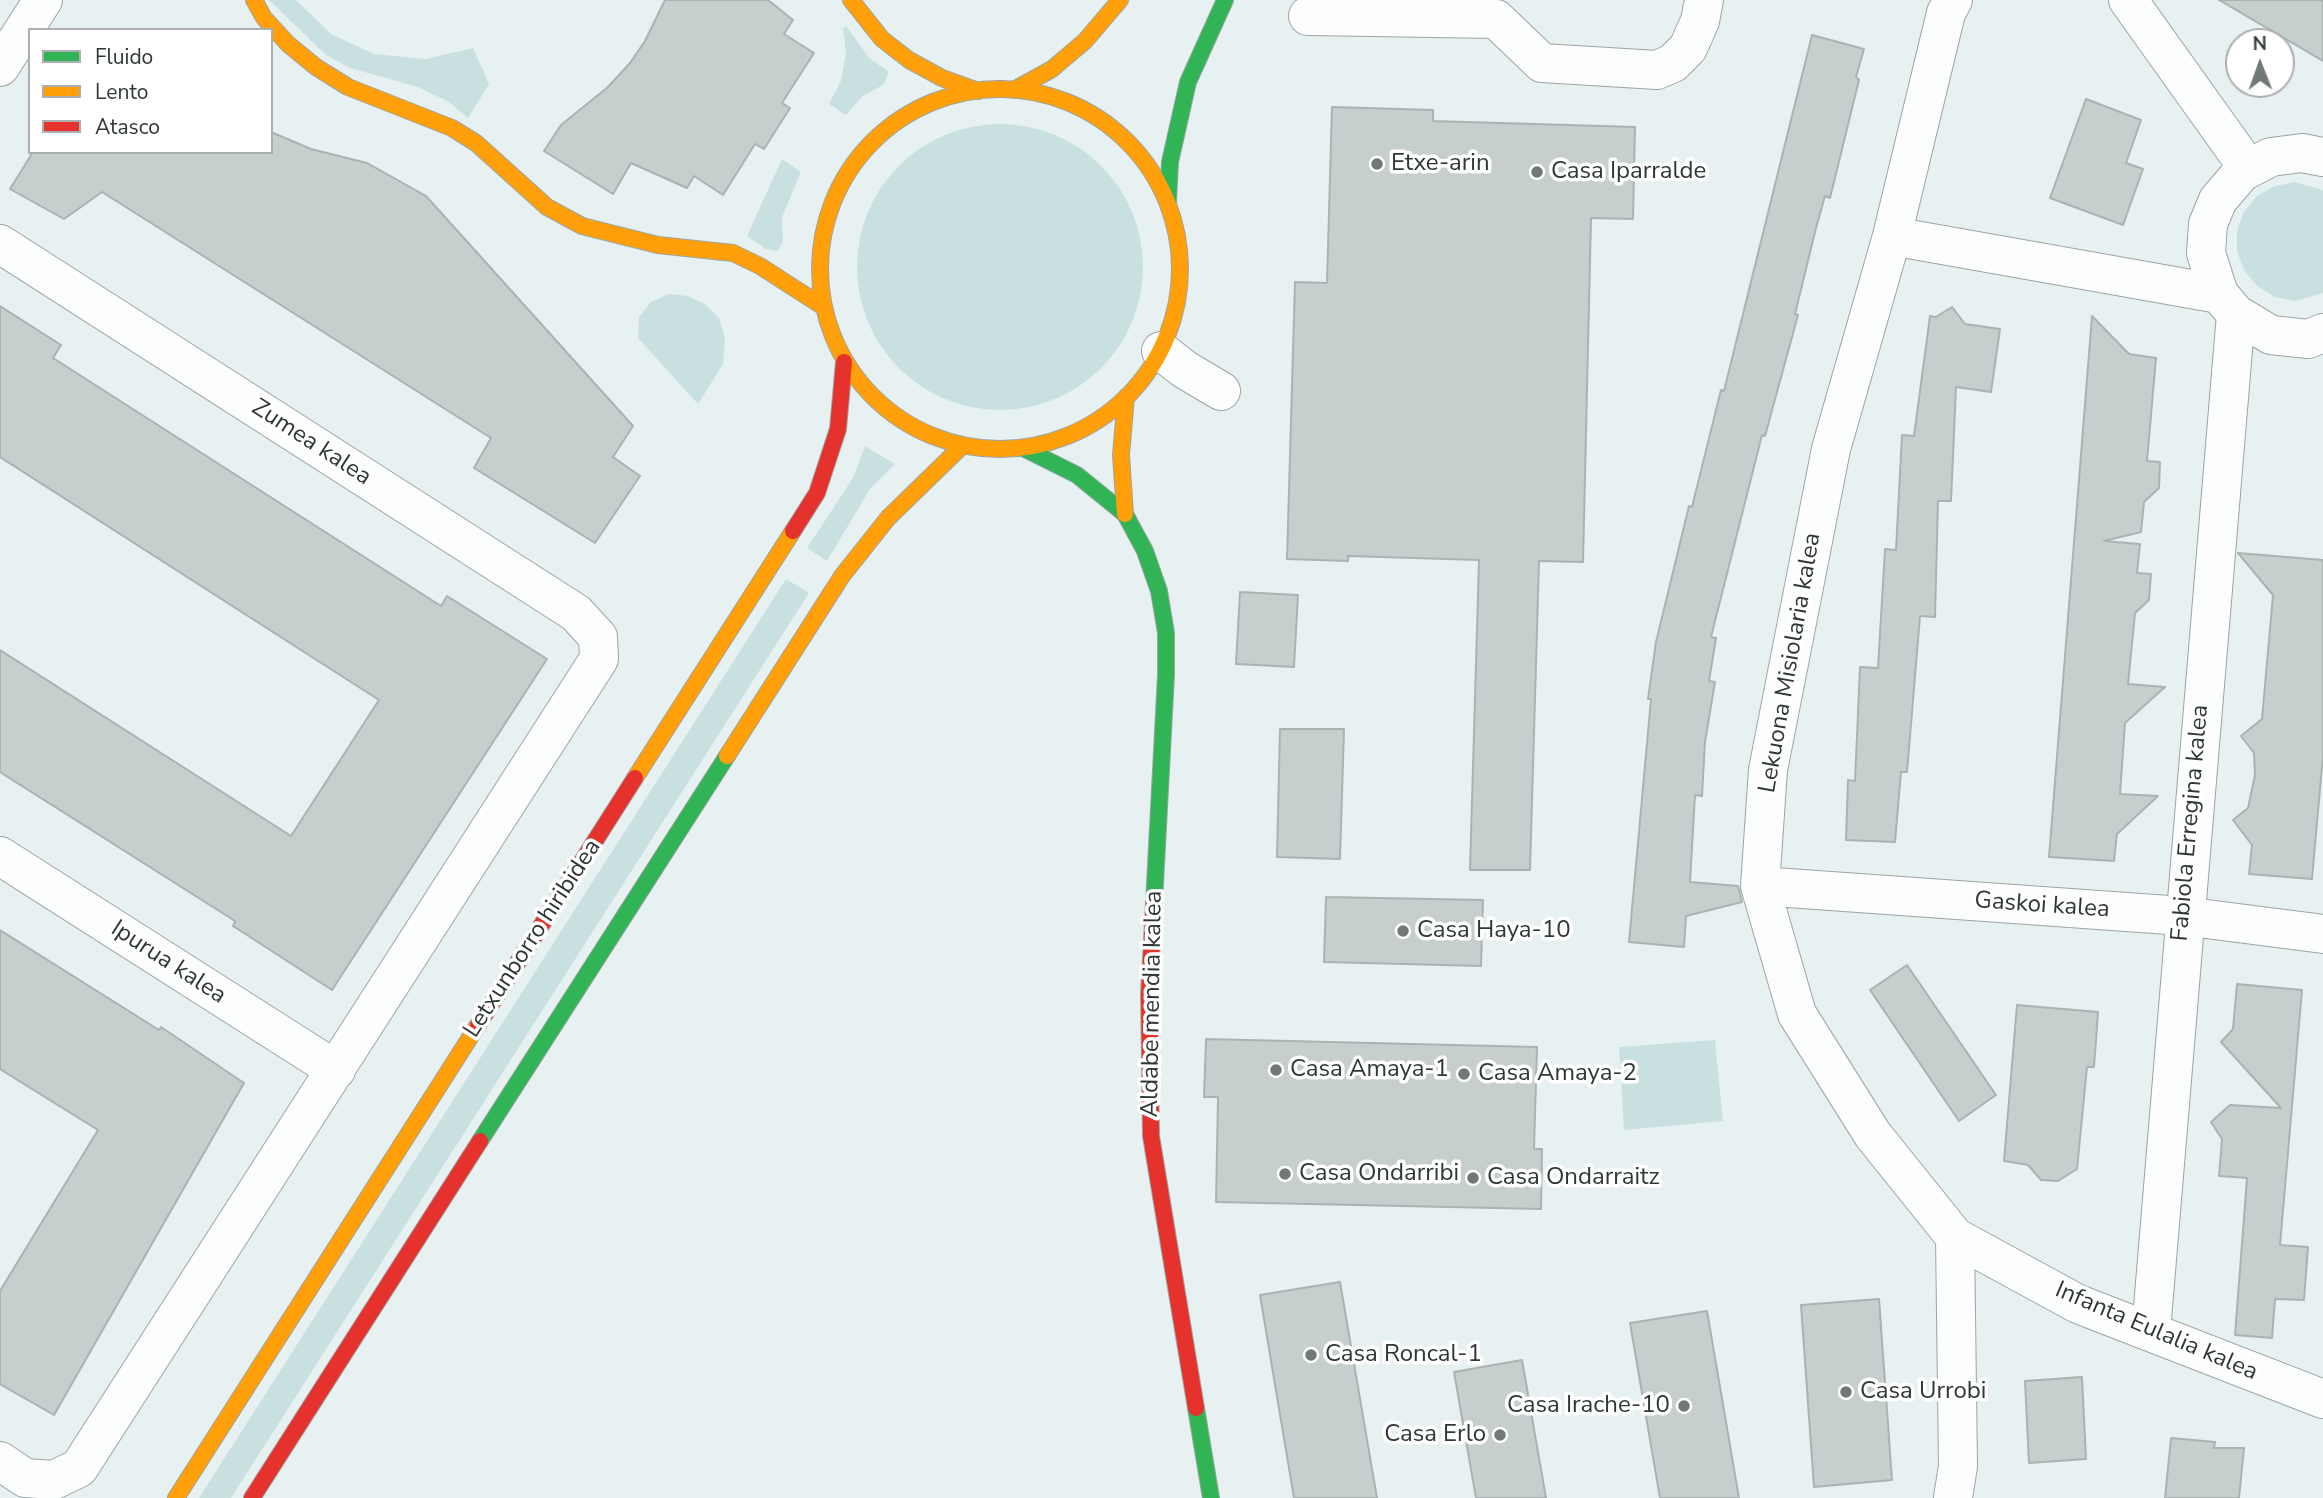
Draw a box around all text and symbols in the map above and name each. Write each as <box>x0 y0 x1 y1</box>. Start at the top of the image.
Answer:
legend <box>28 28 273 154</box>
north arrow <box>2225 28 2295 98</box>
text: N <box>2252 31 2267 57</box>
text: Fluido <box>95 43 153 71</box>
text: Lento <box>95 78 148 106</box>
text: Atasco <box>95 113 160 141</box>
place label: Etxe-arin <box>1391 150 1490 178</box>
marker: Etxe-arin <box>1369 156 1385 172</box>
place label: Casa Iparralde <box>1551 158 1706 186</box>
marker: Casa Iparralde <box>1529 164 1545 180</box>
street label: Zumea kalea <box>246 394 376 492</box>
street label: Lekuona Misiolaria kalea <box>1754 531 1828 795</box>
street label: Fabiola Erregina kalea <box>2166 704 2216 942</box>
street label: Letxunborro hiribidea <box>458 835 608 1043</box>
street label: Gaskoi kalea <box>1973 887 2111 925</box>
street label: Aldabe mendia kalea <box>1137 890 1169 1118</box>
street label: Ipurua kalea <box>105 915 231 1011</box>
place label: Casa Haya-10 <box>1417 917 1571 945</box>
marker: Casa Haya-10 <box>1395 923 1411 939</box>
place label: Casa Amaya-1 <box>1290 1056 1449 1084</box>
place label: Casa Amaya-2 <box>1478 1060 1637 1088</box>
marker: Casa Amaya-1 <box>1268 1062 1284 1078</box>
marker: Casa Amaya-2 <box>1456 1066 1472 1082</box>
place label: Casa Ondarribi <box>1299 1160 1459 1188</box>
place label: Casa Ondarraitz <box>1487 1164 1660 1192</box>
marker: Casa Ondarribi <box>1277 1166 1293 1182</box>
marker: Casa Ondarraitz <box>1465 1170 1481 1186</box>
street label: Infanta Eulalia kalea <box>2050 1276 2262 1388</box>
place label: Casa Roncal-1 <box>1325 1341 1482 1369</box>
marker: Casa Roncal-1 <box>1303 1347 1319 1363</box>
place label: Casa Urrobi <box>1860 1378 1986 1406</box>
marker: Casa Urrobi <box>1838 1384 1854 1400</box>
place label: Casa Irache-10 <box>1507 1392 1670 1420</box>
marker: Casa Irache-10 <box>1676 1398 1692 1414</box>
place label: Casa Erlo <box>1384 1421 1486 1449</box>
marker: Casa Erlo <box>1492 1427 1508 1443</box>

